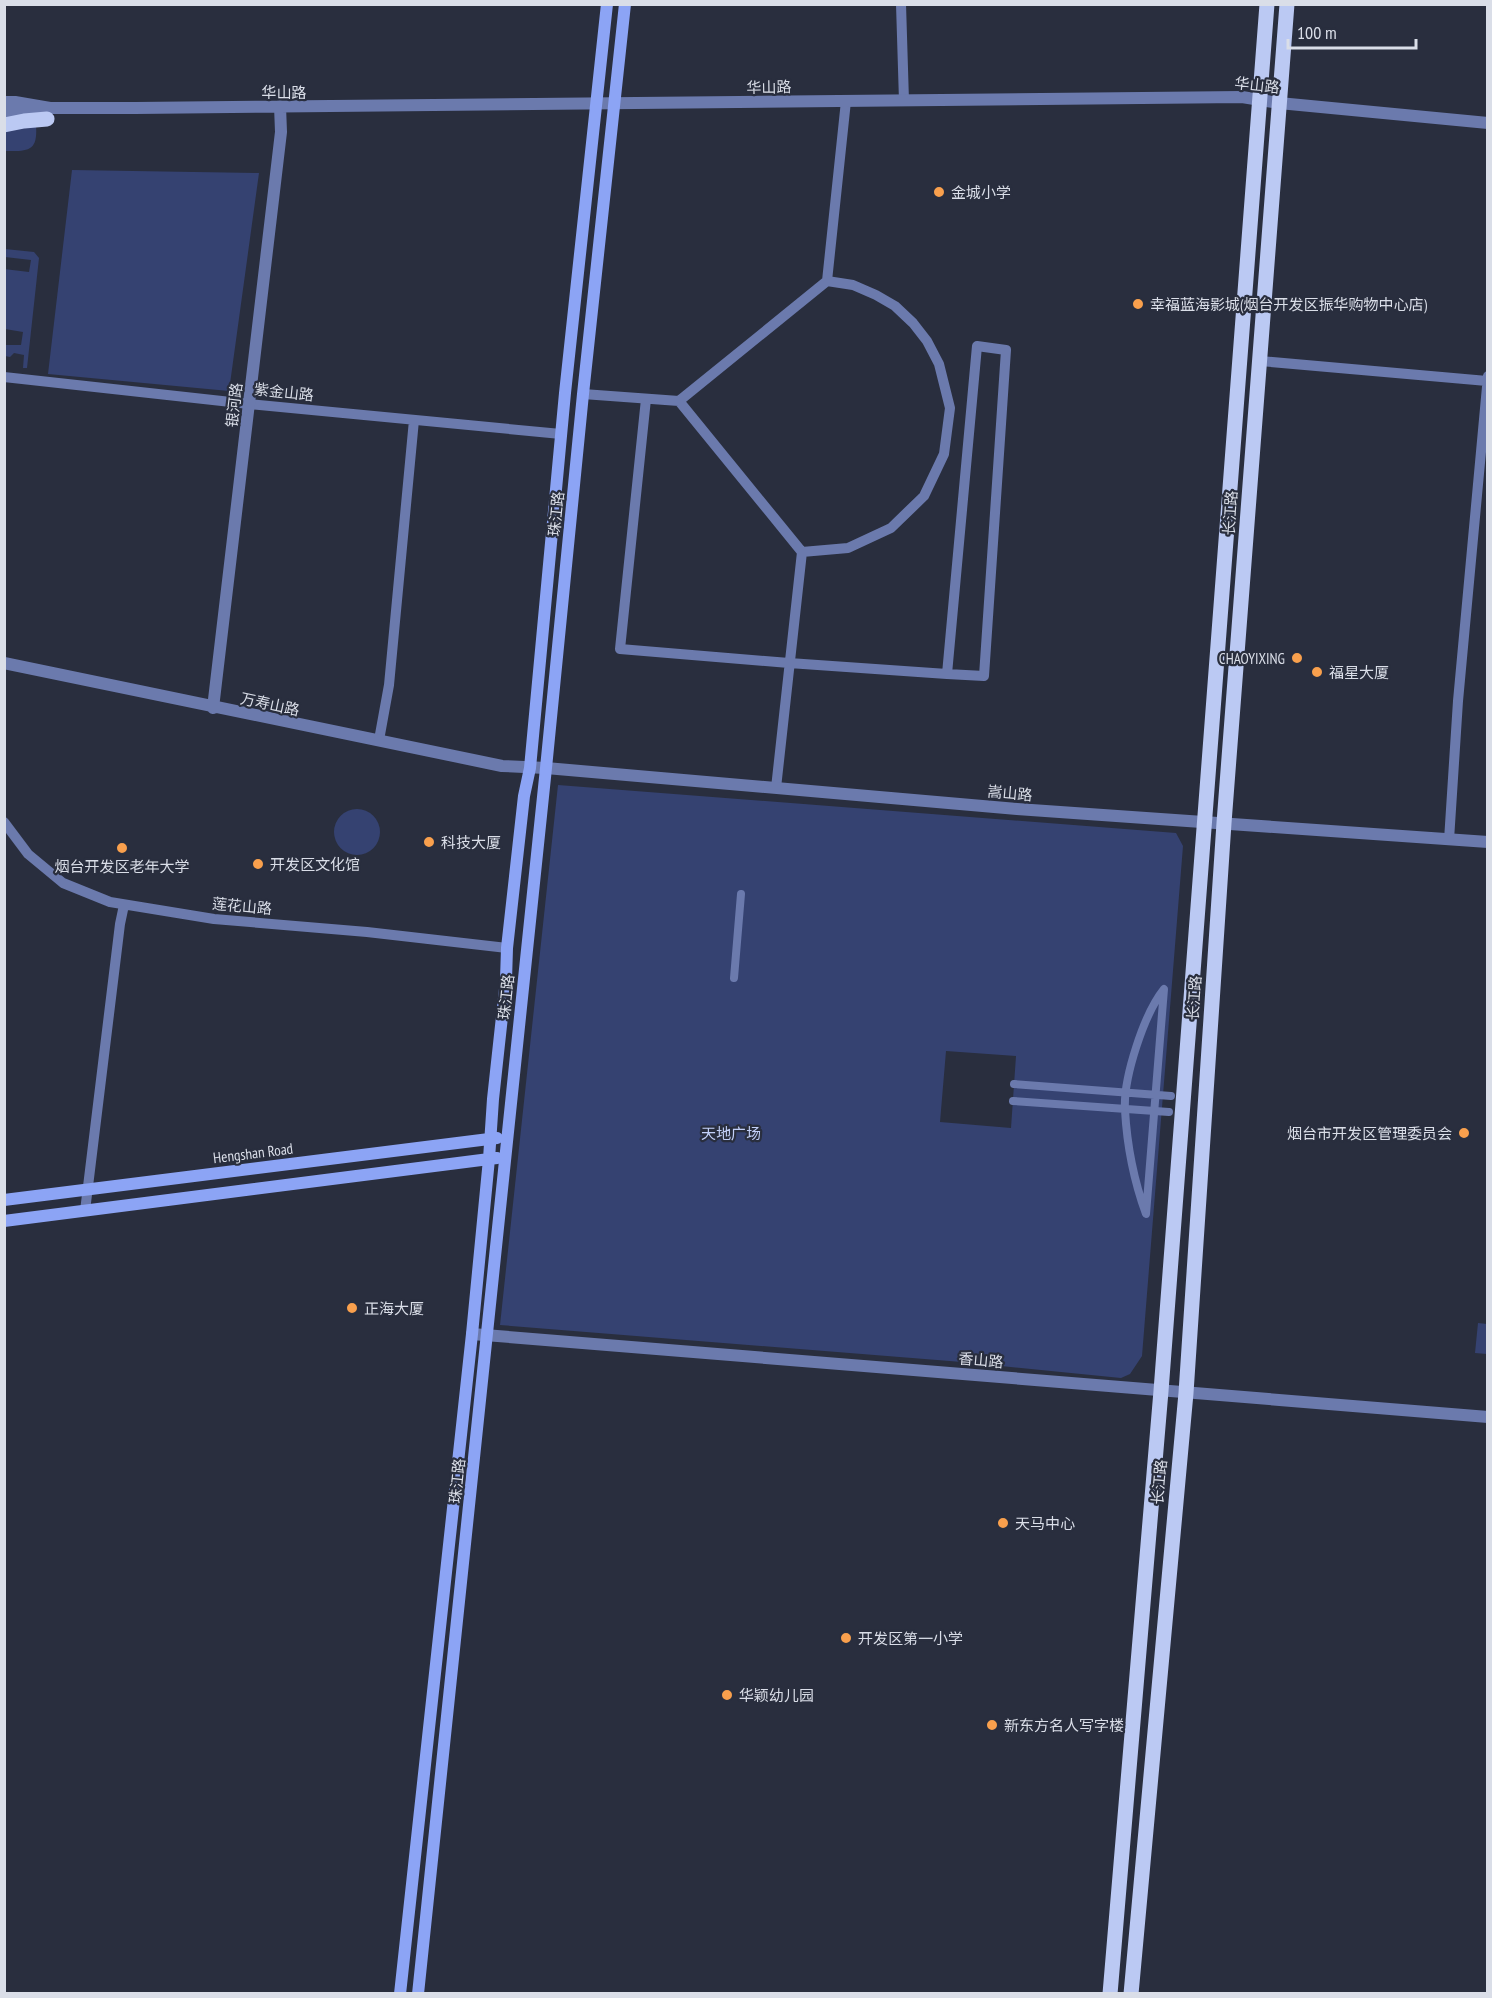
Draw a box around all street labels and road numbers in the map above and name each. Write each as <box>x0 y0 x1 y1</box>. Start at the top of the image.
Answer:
street label: 华山路 <box>1234 73 1280 97</box>
street label: 华山路 <box>746 77 792 97</box>
street label: 华山路 <box>261 83 307 102</box>
street label: 紫金山路 <box>253 379 315 405</box>
street label: 银河路 <box>222 382 246 428</box>
street label: 长江路 <box>1219 490 1241 536</box>
street label: 珠江路 <box>544 491 568 537</box>
street label: 万寿山路 <box>239 688 301 720</box>
street label: 嵩山路 <box>987 782 1033 804</box>
street label: 莲花山路 <box>211 894 273 918</box>
street label: 珠江路 <box>494 974 518 1020</box>
street label: 长江路 <box>1183 975 1205 1021</box>
street label: Hengshan Road <box>212 1139 294 1167</box>
street label: 香山路 <box>958 1349 1004 1371</box>
street label: 珠江路 <box>445 1458 469 1504</box>
street label: 长江路 <box>1148 1459 1170 1505</box>

